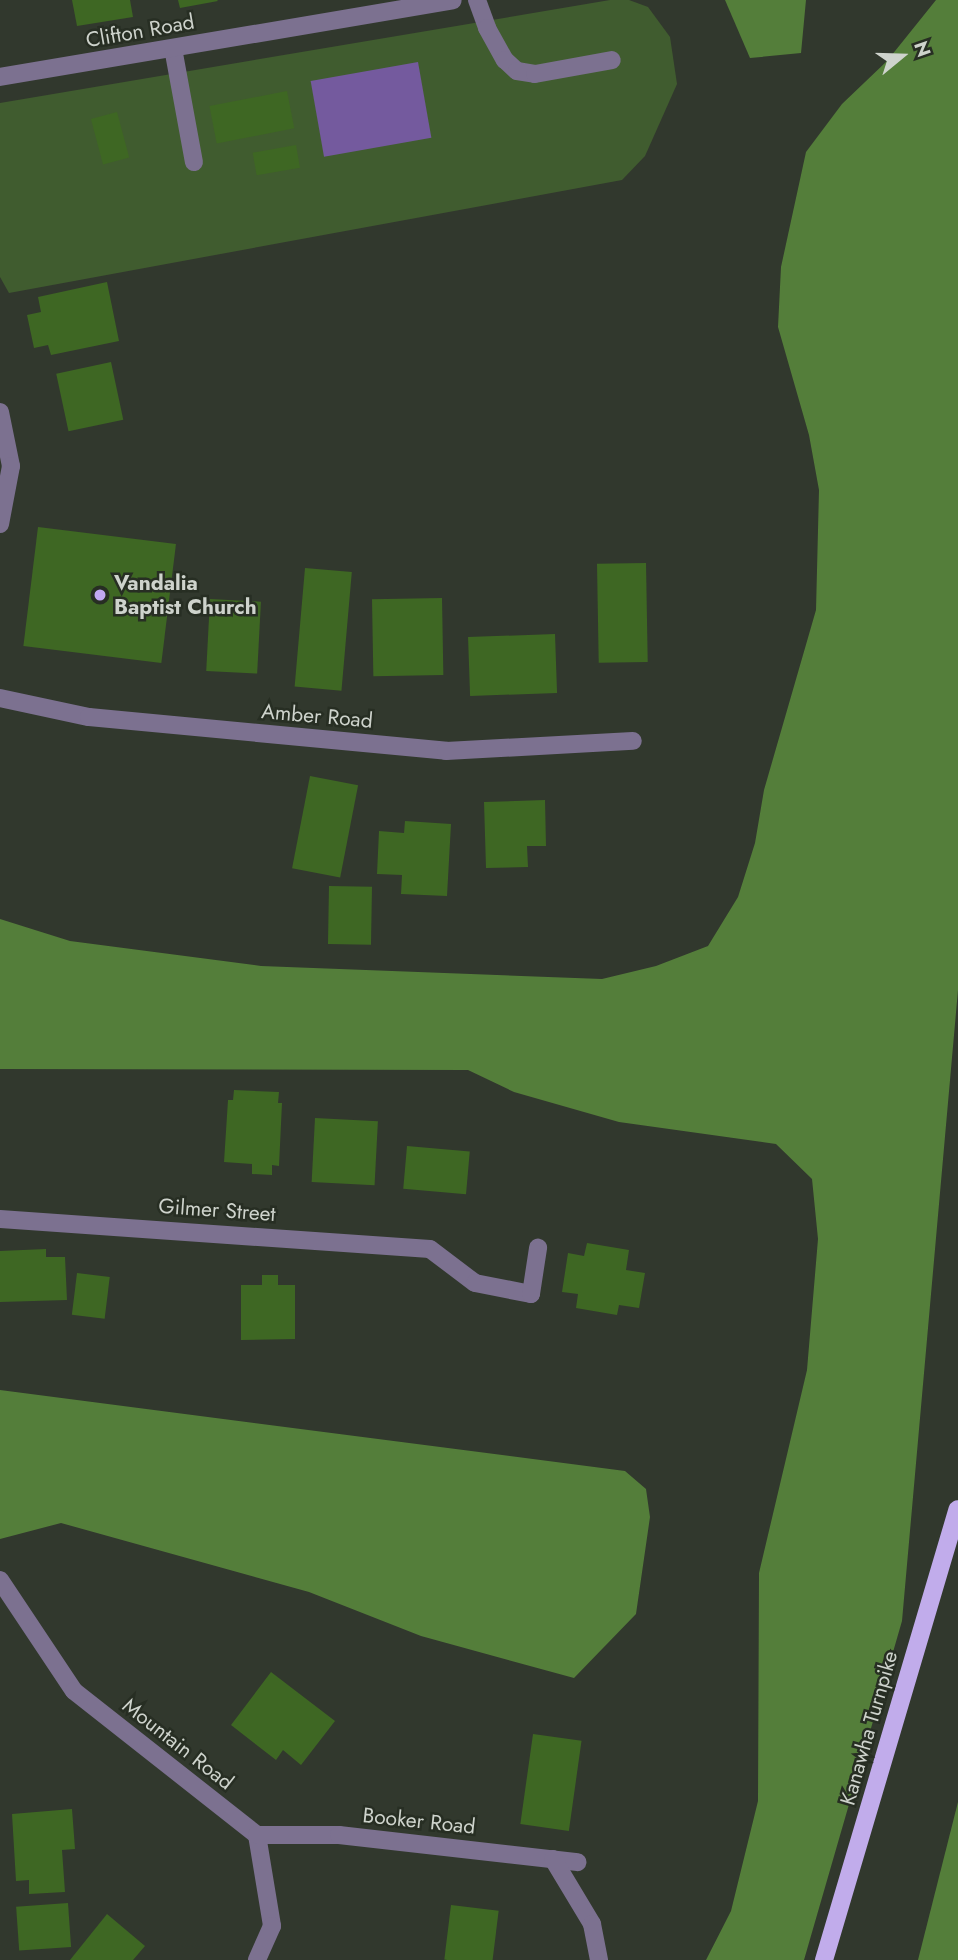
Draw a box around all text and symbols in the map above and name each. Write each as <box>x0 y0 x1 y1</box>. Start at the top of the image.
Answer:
street label: Clifton Road <box>84 9 196 53</box>
north arrow <box>867 21 937 91</box>
text: N <box>907 37 938 61</box>
place label: Vandalia Baptist Church <box>114 570 257 620</box>
marker: Vandalia Baptist Church <box>92 587 108 603</box>
street label: Amber Road <box>260 699 374 733</box>
street label: Gilmer Street <box>158 1193 276 1227</box>
street label: Kanawha Turnpike <box>835 1648 903 1808</box>
street label: Mountain Road <box>118 1693 238 1795</box>
street label: Booker Road <box>361 1803 477 1839</box>

